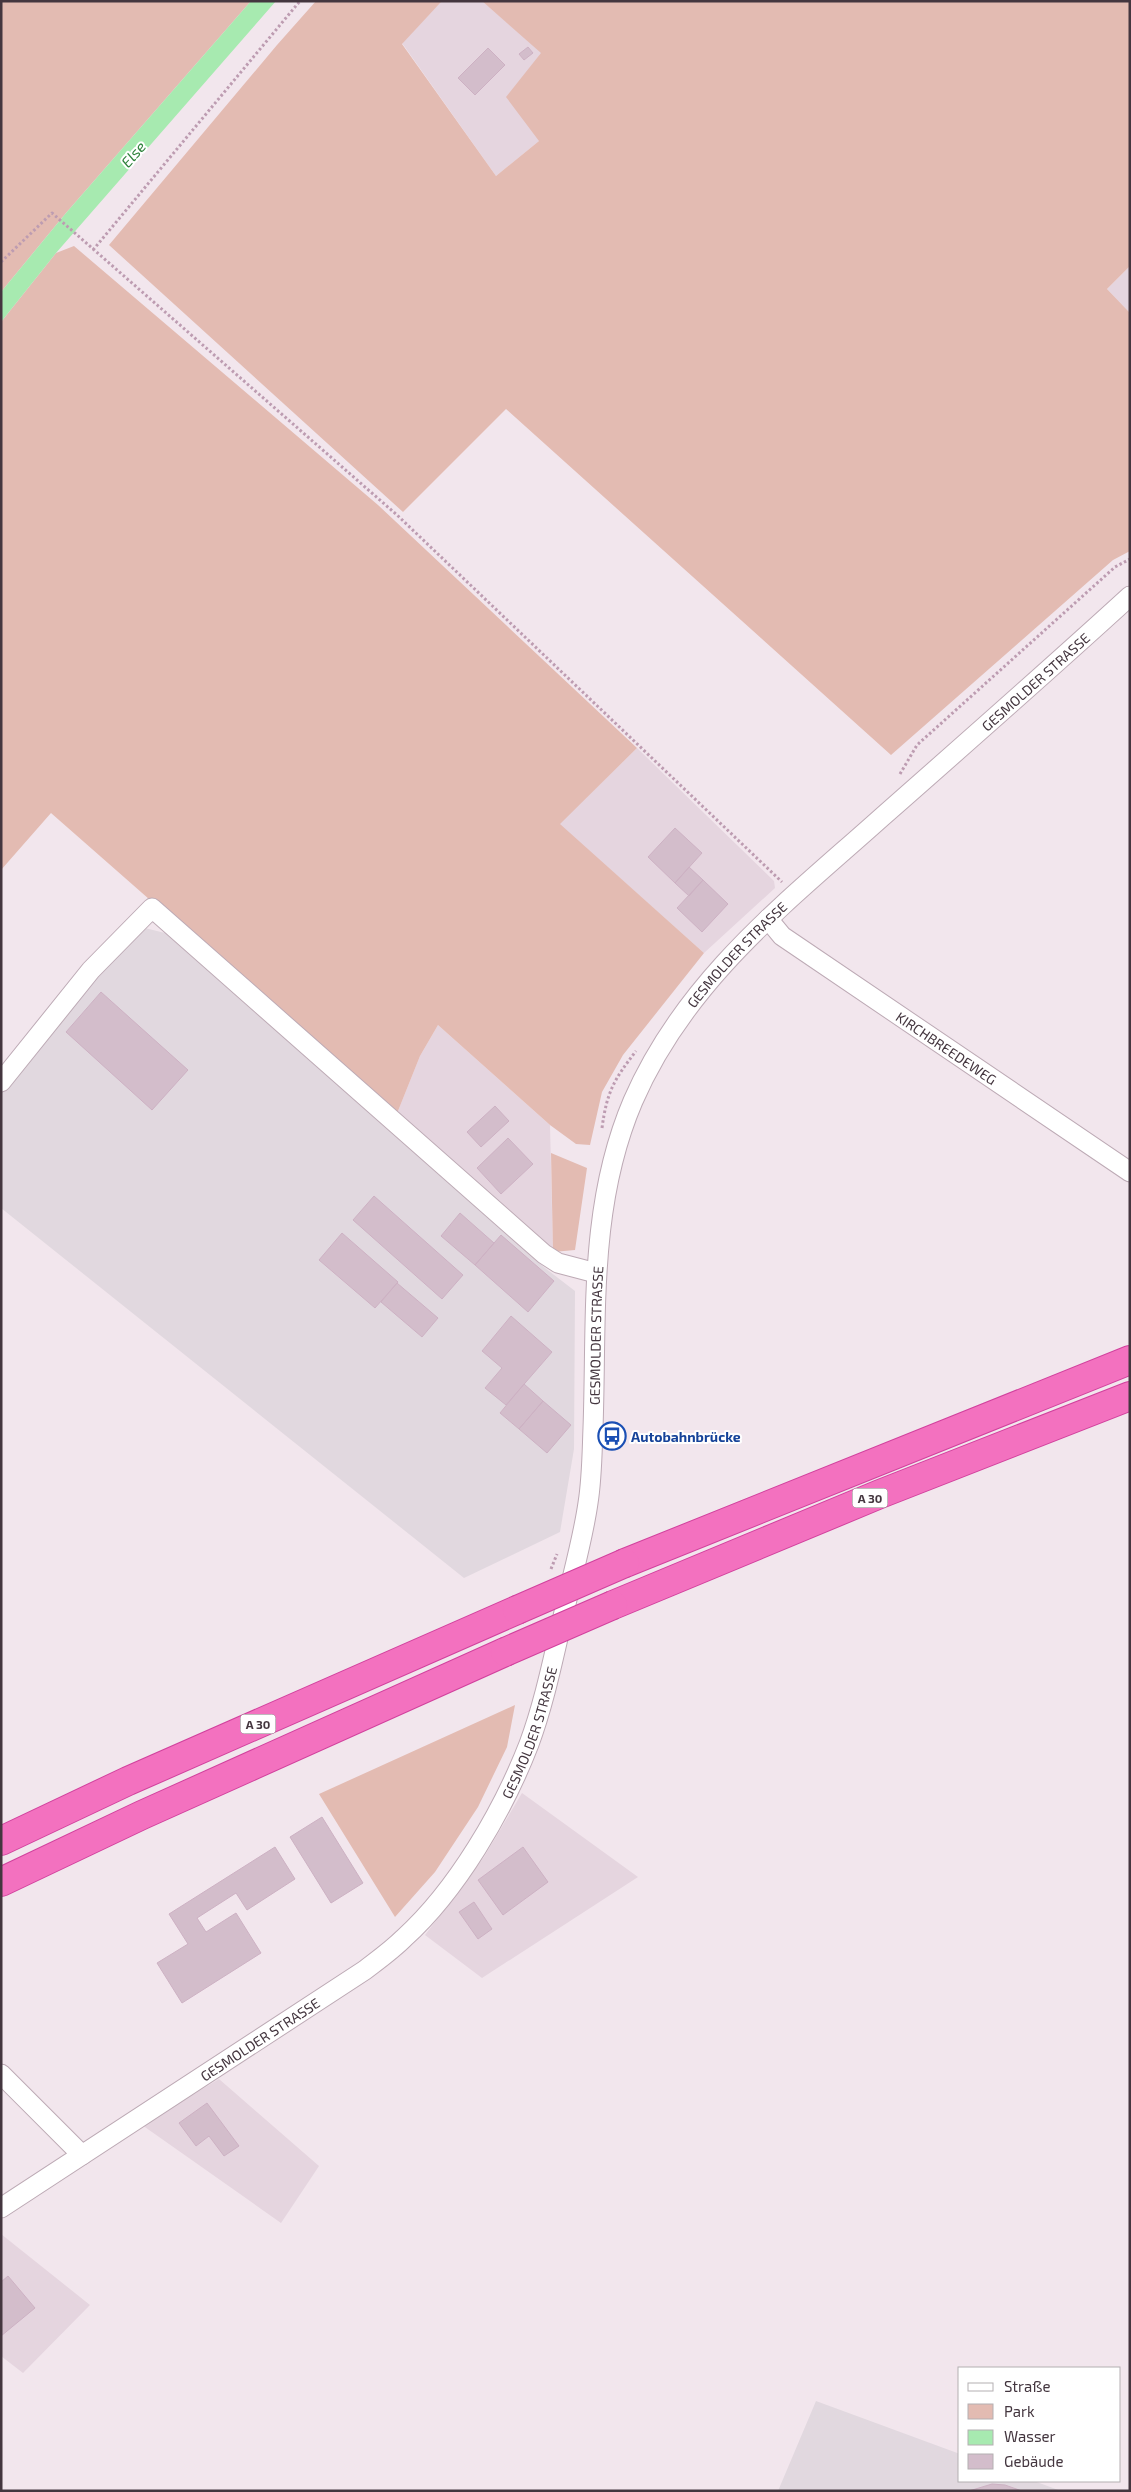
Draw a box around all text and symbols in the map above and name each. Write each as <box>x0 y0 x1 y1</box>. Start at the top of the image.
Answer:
water label: Else <box>117 137 149 171</box>
street label: GESMOLDER STRASSE <box>978 629 1093 734</box>
street label: GESMOLDER STRASSE <box>683 897 790 1011</box>
street label: KIRCHBREEDEWEG <box>893 1008 1000 1088</box>
street label: GESMOLDER STRASSE <box>585 1265 606 1405</box>
bus stop icon: Autobahnbrücke <box>597 1421 627 1451</box>
place label: Autobahnbrücke <box>631 1428 741 1445</box>
road number: A 30 <box>852 1489 888 1508</box>
street label: GESMOLDER STRASSE <box>498 1664 560 1801</box>
road number: A 30 <box>240 1715 276 1734</box>
street label: GESMOLDER STRASSE <box>197 1994 323 2084</box>
legend <box>958 2367 1121 2482</box>
text: Straße <box>1004 2377 1050 2395</box>
text: Park <box>1004 2402 1035 2420</box>
text: Wasser <box>1004 2427 1056 2445</box>
text: Gebäude <box>1004 2452 1063 2470</box>

